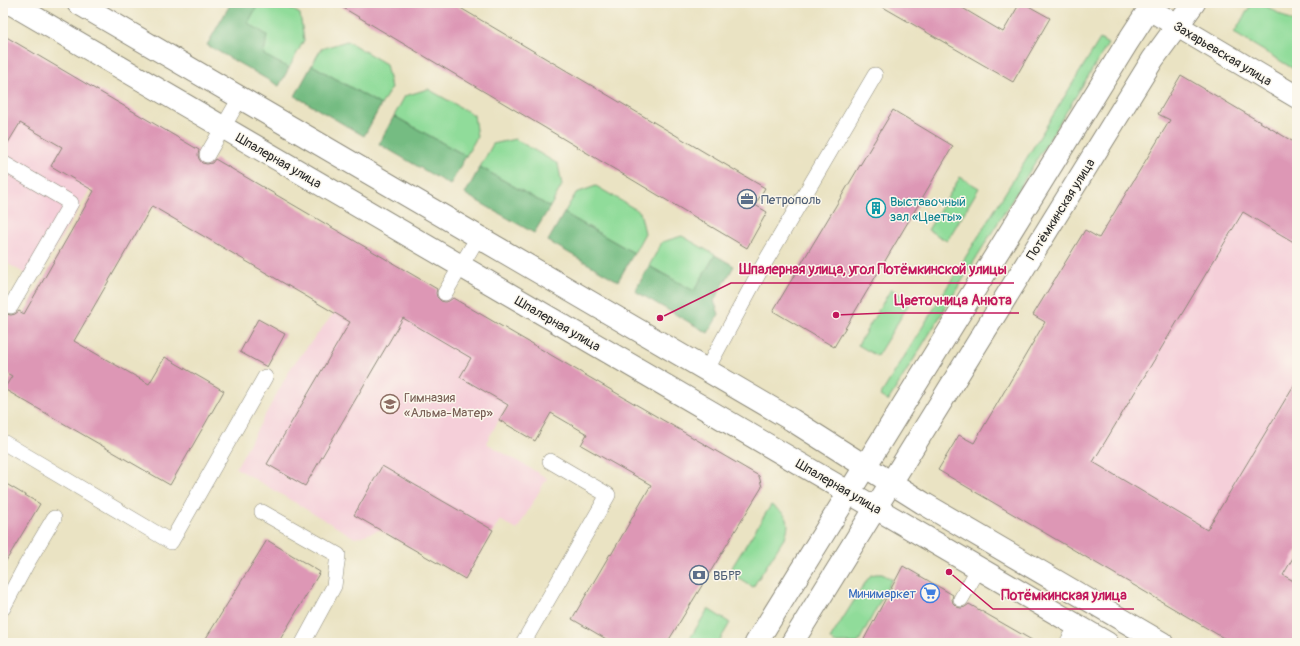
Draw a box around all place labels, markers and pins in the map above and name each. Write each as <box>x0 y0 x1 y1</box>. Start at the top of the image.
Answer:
office icon: Петрополь <box>736 188 758 210</box>
place label: Петрополь <box>761 192 821 208</box>
place label: Выставочный зал «Цветы» <box>890 194 966 225</box>
building icon: Выставочный зал «Цветы» <box>865 197 887 219</box>
callout: Шпалерная улица, угол Потёмкинской улицы <box>731 257 1014 283</box>
callout: Цветочница Анюта <box>886 287 1019 313</box>
place label: Гимназия «Альма-Матер» <box>404 390 493 421</box>
school or university icon: Гимназия «Альма-Матер» <box>379 393 401 415</box>
bank icon: ВБРР <box>688 564 710 586</box>
place label: ВБРР <box>713 568 742 584</box>
supermarket icon: Минимаркет <box>919 582 941 604</box>
callout: Потёмкинская улица <box>993 583 1134 609</box>
place label: Минимаркет <box>848 586 916 602</box>

